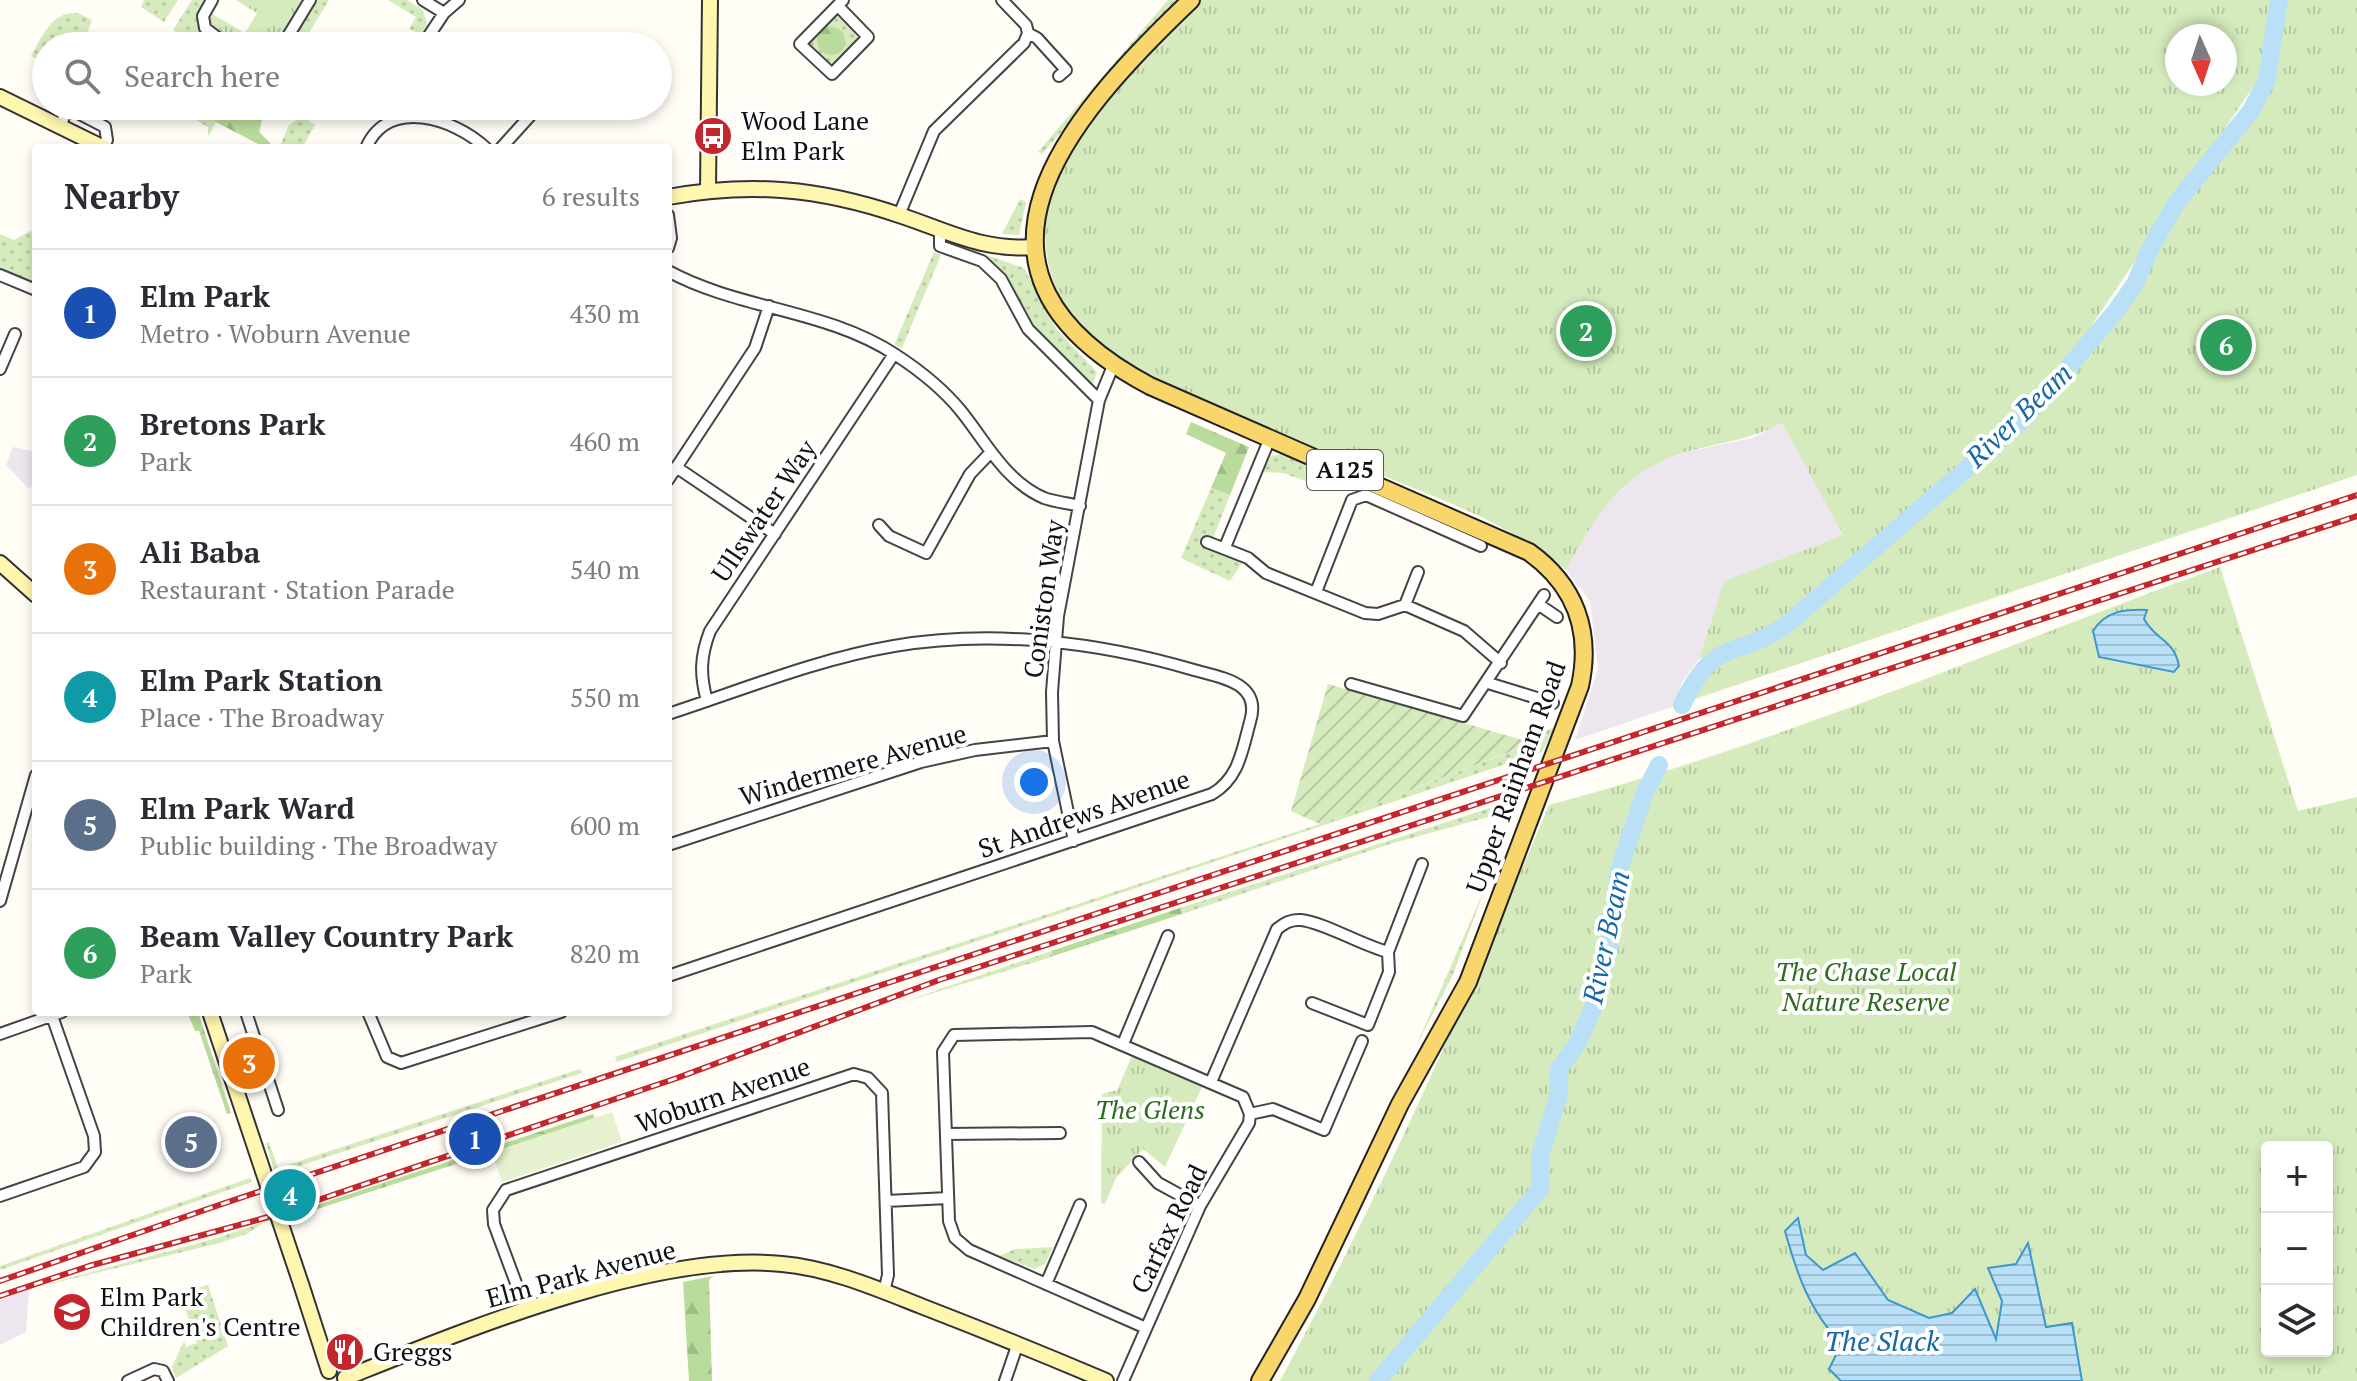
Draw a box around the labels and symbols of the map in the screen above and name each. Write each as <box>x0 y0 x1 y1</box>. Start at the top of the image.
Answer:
north arrow <box>2165 24 2237 96</box>
place label: Wood Lane Elm Park <box>741 103 869 167</box>
bus stop icon: Wood Lane Elm Park <box>692 115 734 157</box>
pin: 2 <box>1560 301 1612 361</box>
pin: 6 <box>2200 315 2252 375</box>
water label: River Beam <box>1957 355 2080 475</box>
street label: Ullswater Way <box>703 432 824 588</box>
road number: A125 <box>1307 450 1383 490</box>
street label: Coniston Way <box>1015 517 1071 680</box>
street label: Upper Rainham Road <box>1457 656 1573 897</box>
street label: Windermere Avenue <box>735 715 970 813</box>
street label: St Andrews Avenue <box>974 761 1194 865</box>
your location <box>1014 762 1054 802</box>
water label: River Beam <box>1573 867 1638 1008</box>
park label: The Chase Local Nature Reserve <box>1775 954 1957 1018</box>
pin: 3 <box>223 1033 275 1093</box>
street label: Woburn Avenue <box>631 1048 814 1140</box>
park label: The Glens <box>1095 1092 1205 1126</box>
pin: 1 <box>449 1109 501 1169</box>
pin: 5 <box>165 1112 217 1172</box>
street label: Carfax Road <box>1122 1158 1214 1299</box>
pin: 4 <box>264 1165 316 1225</box>
street label: Elm Park Avenue <box>482 1231 679 1315</box>
place label: Elm Park Children's Centre <box>100 1279 301 1343</box>
school or university icon: Elm Park Children's Centre <box>51 1291 93 1333</box>
water label: The Slack <box>1825 1322 1940 1359</box>
restaurant icon: Greggs <box>324 1331 366 1373</box>
place label: Greggs <box>373 1334 453 1368</box>

